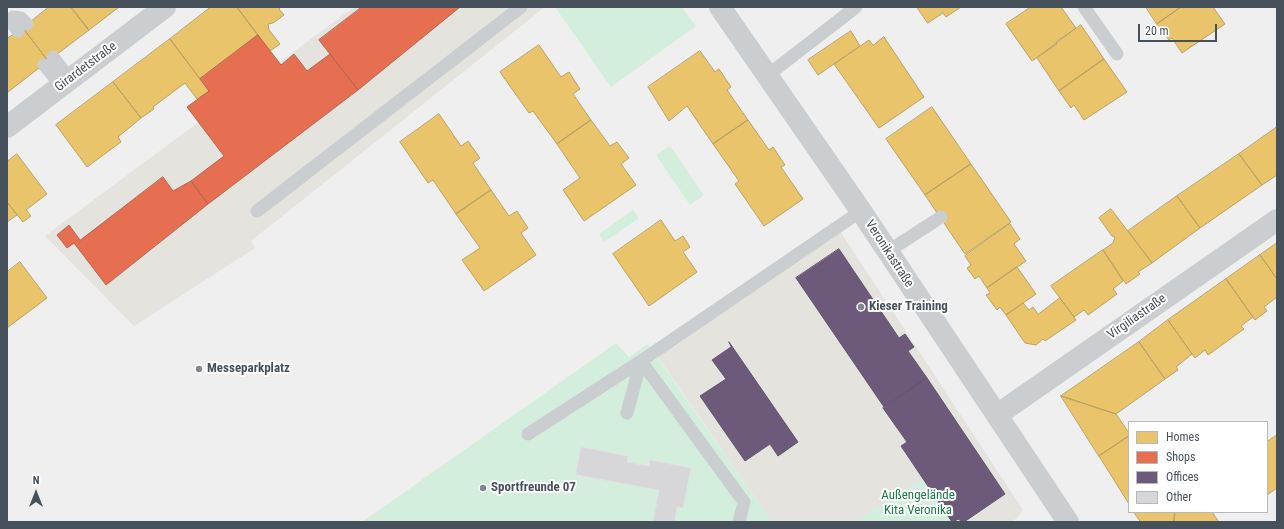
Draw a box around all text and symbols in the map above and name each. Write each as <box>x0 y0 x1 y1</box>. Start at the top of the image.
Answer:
scale bar <box>1140 16 1219 42</box>
text: 20 m <box>1145 24 1169 38</box>
street label: Girardetstraße <box>52 39 120 95</box>
street label: Veronikastraße <box>861 217 917 291</box>
street label: Virgiliastraße <box>1105 291 1169 343</box>
place label: Kieser Training <box>869 299 948 315</box>
marker: Kieser Training <box>856 302 866 312</box>
place label: Messeparkplatz <box>207 361 290 377</box>
marker: Messeparkplatz <box>194 364 204 374</box>
legend <box>1128 421 1268 513</box>
text: Homes <box>1166 430 1200 444</box>
text: Shops <box>1166 450 1195 464</box>
text: Offices <box>1166 470 1199 484</box>
north arrow <box>16 473 56 513</box>
text: N <box>33 474 39 487</box>
place label: Sportfreunde 07 <box>491 480 576 496</box>
marker: Sportfreunde 07 <box>478 483 488 493</box>
park label: Außengelände Kita Veronika <box>881 488 955 519</box>
text: Other <box>1166 490 1192 504</box>

